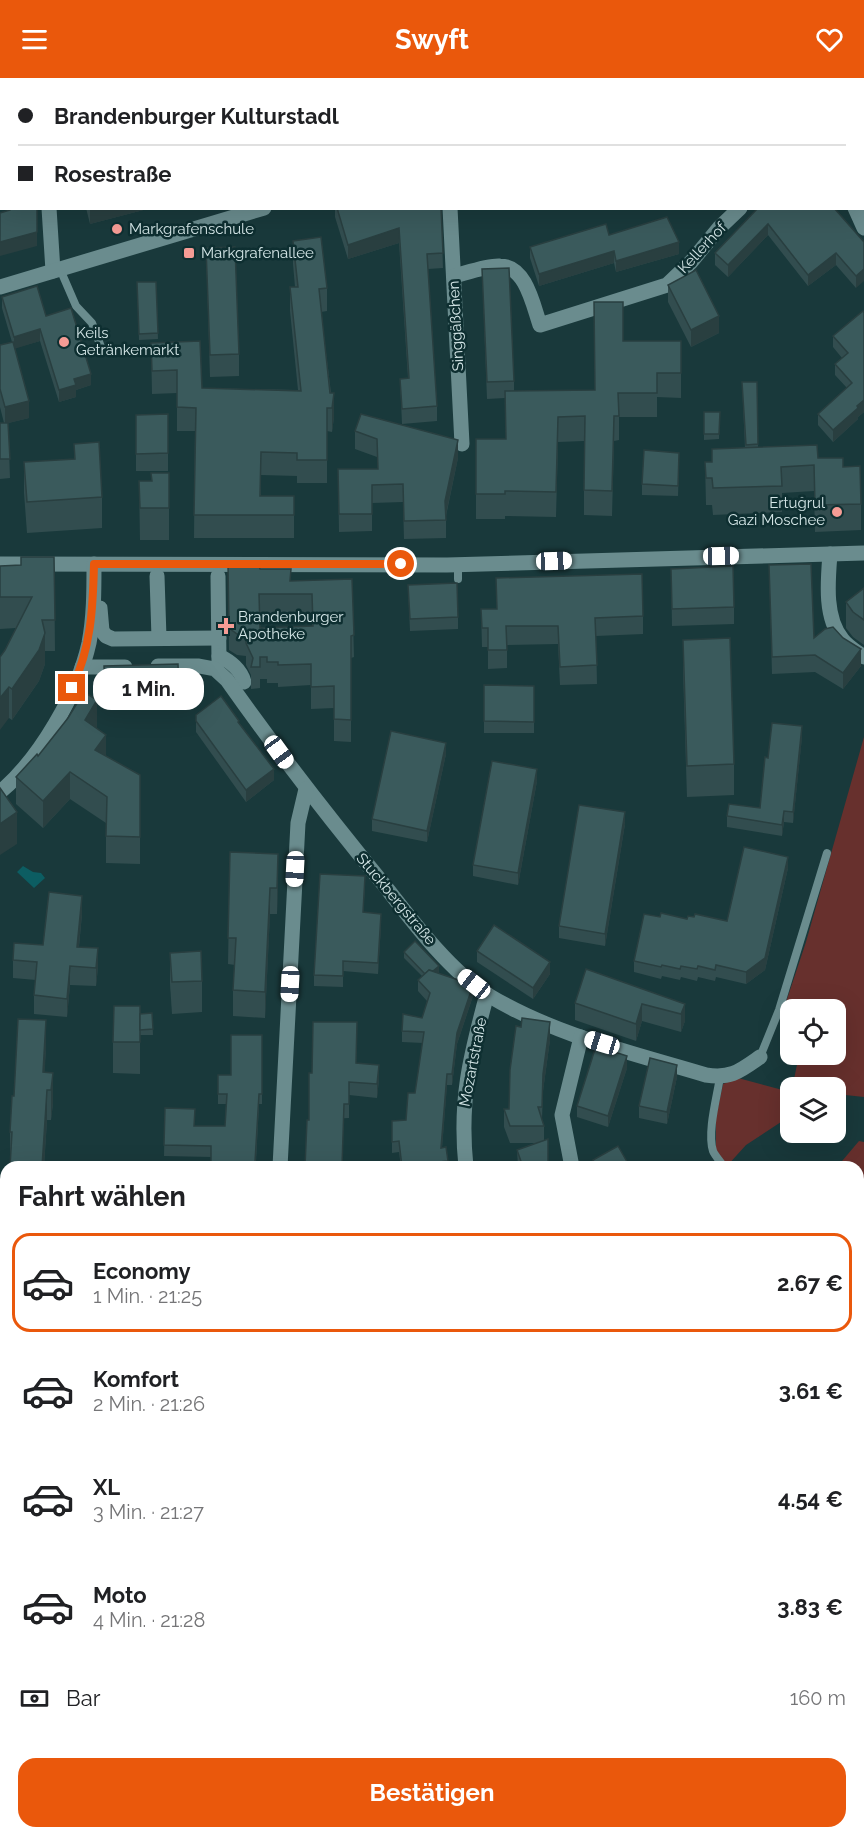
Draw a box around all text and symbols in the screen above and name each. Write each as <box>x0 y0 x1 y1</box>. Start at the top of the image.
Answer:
icon: menu <box>18 23 51 56</box>
icon: heart <box>813 23 846 56</box>
text: Swyft <box>395 24 469 55</box>
text: Brandenburger Kulturstadl <box>54 103 339 129</box>
text: Rosestraße <box>54 161 171 187</box>
street label: Kellerhof <box>674 218 731 277</box>
place label: Markgrafenschule <box>129 220 254 238</box>
marker: Markgrafenschule <box>110 222 124 236</box>
place label: Markgrafenallee <box>201 244 314 262</box>
marker: Markgrafenallee <box>182 246 196 260</box>
street label: Singgäßchen <box>445 280 467 372</box>
place label: Keils Getränkemarkt <box>76 324 179 359</box>
marker: Keils Getränkemarkt <box>57 335 71 349</box>
place label: Ertuğrul Gazi Moschee <box>728 494 826 529</box>
marker: Ertuğrul Gazi Moschee <box>830 505 844 519</box>
car <box>703 547 739 565</box>
route start <box>387 550 414 577</box>
car <box>536 551 572 571</box>
place label: Brandenburger Apotheke <box>238 608 344 643</box>
marker: Brandenburger Apotheke <box>219 619 233 633</box>
callout: 1 Min. <box>93 667 204 709</box>
route end <box>58 674 85 701</box>
text: 1 Min. <box>122 677 175 701</box>
car <box>261 732 297 772</box>
street label: Stuckbergstraße <box>352 849 440 949</box>
car <box>285 851 305 887</box>
car <box>280 966 300 1002</box>
car <box>454 966 494 1002</box>
map controls <box>780 999 846 1143</box>
button: locate <box>780 999 846 1065</box>
street label: Mozartstraße <box>456 1016 490 1108</box>
car <box>582 1029 622 1057</box>
button: layers <box>780 1077 846 1143</box>
text: Fahrt wählen <box>18 1181 186 1212</box>
icon: car <box>21 1256 75 1310</box>
text: Economy <box>93 1258 191 1284</box>
text: 2.67 € <box>777 1270 843 1296</box>
text: 1 Min. · 21:25 <box>93 1284 202 1308</box>
icon: car <box>21 1364 75 1418</box>
text: Komfort <box>93 1366 179 1392</box>
text: 3.61 € <box>779 1378 843 1404</box>
text: 2 Min. · 21:26 <box>93 1392 205 1416</box>
icon: car <box>21 1472 75 1526</box>
text: XL <box>93 1474 120 1500</box>
text: 4.54 € <box>778 1486 843 1512</box>
text: 3 Min. · 21:27 <box>93 1500 204 1524</box>
icon: car <box>21 1580 75 1634</box>
text: Moto <box>93 1582 147 1608</box>
text: 3.83 € <box>777 1594 843 1620</box>
text: 4 Min. · 21:28 <box>93 1608 205 1632</box>
icon: cash <box>18 1682 51 1715</box>
text: Bar <box>66 1685 100 1711</box>
text: 160 m <box>790 1686 846 1710</box>
button: Bestätigen <box>18 1758 846 1827</box>

